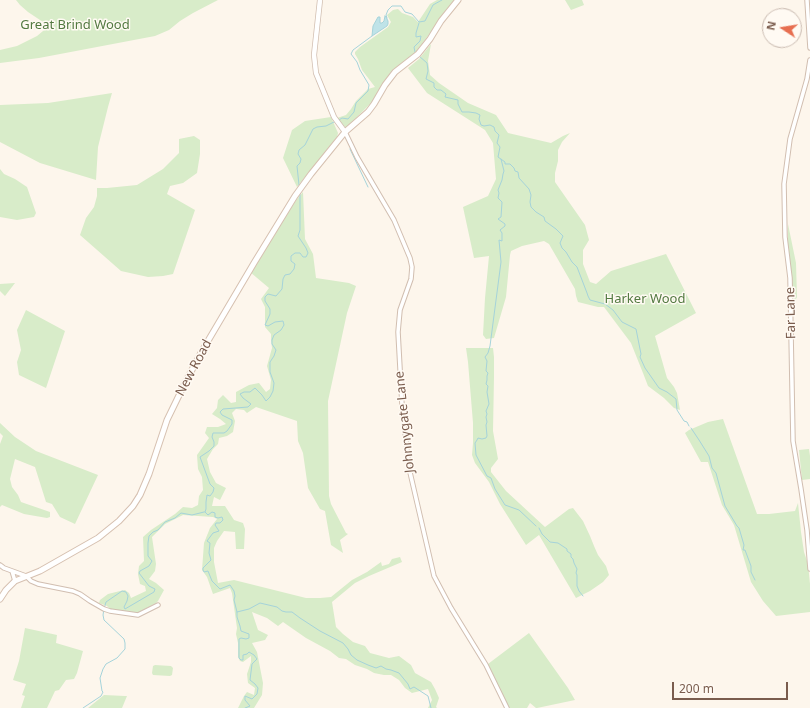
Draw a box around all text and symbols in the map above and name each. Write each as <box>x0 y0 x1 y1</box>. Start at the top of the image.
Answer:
north arrow <box>762 8 802 48</box>
park label: Great Brind Wood <box>20 17 130 33</box>
text: N <box>762 20 779 32</box>
street label: Far Lane <box>783 287 799 339</box>
park label: Harker Wood <box>605 291 685 307</box>
street label: New Road <box>173 337 215 399</box>
street label: Johnnygate Lane <box>392 370 418 474</box>
scale bar <box>674 674 790 700</box>
text: 200 m <box>679 680 714 697</box>

